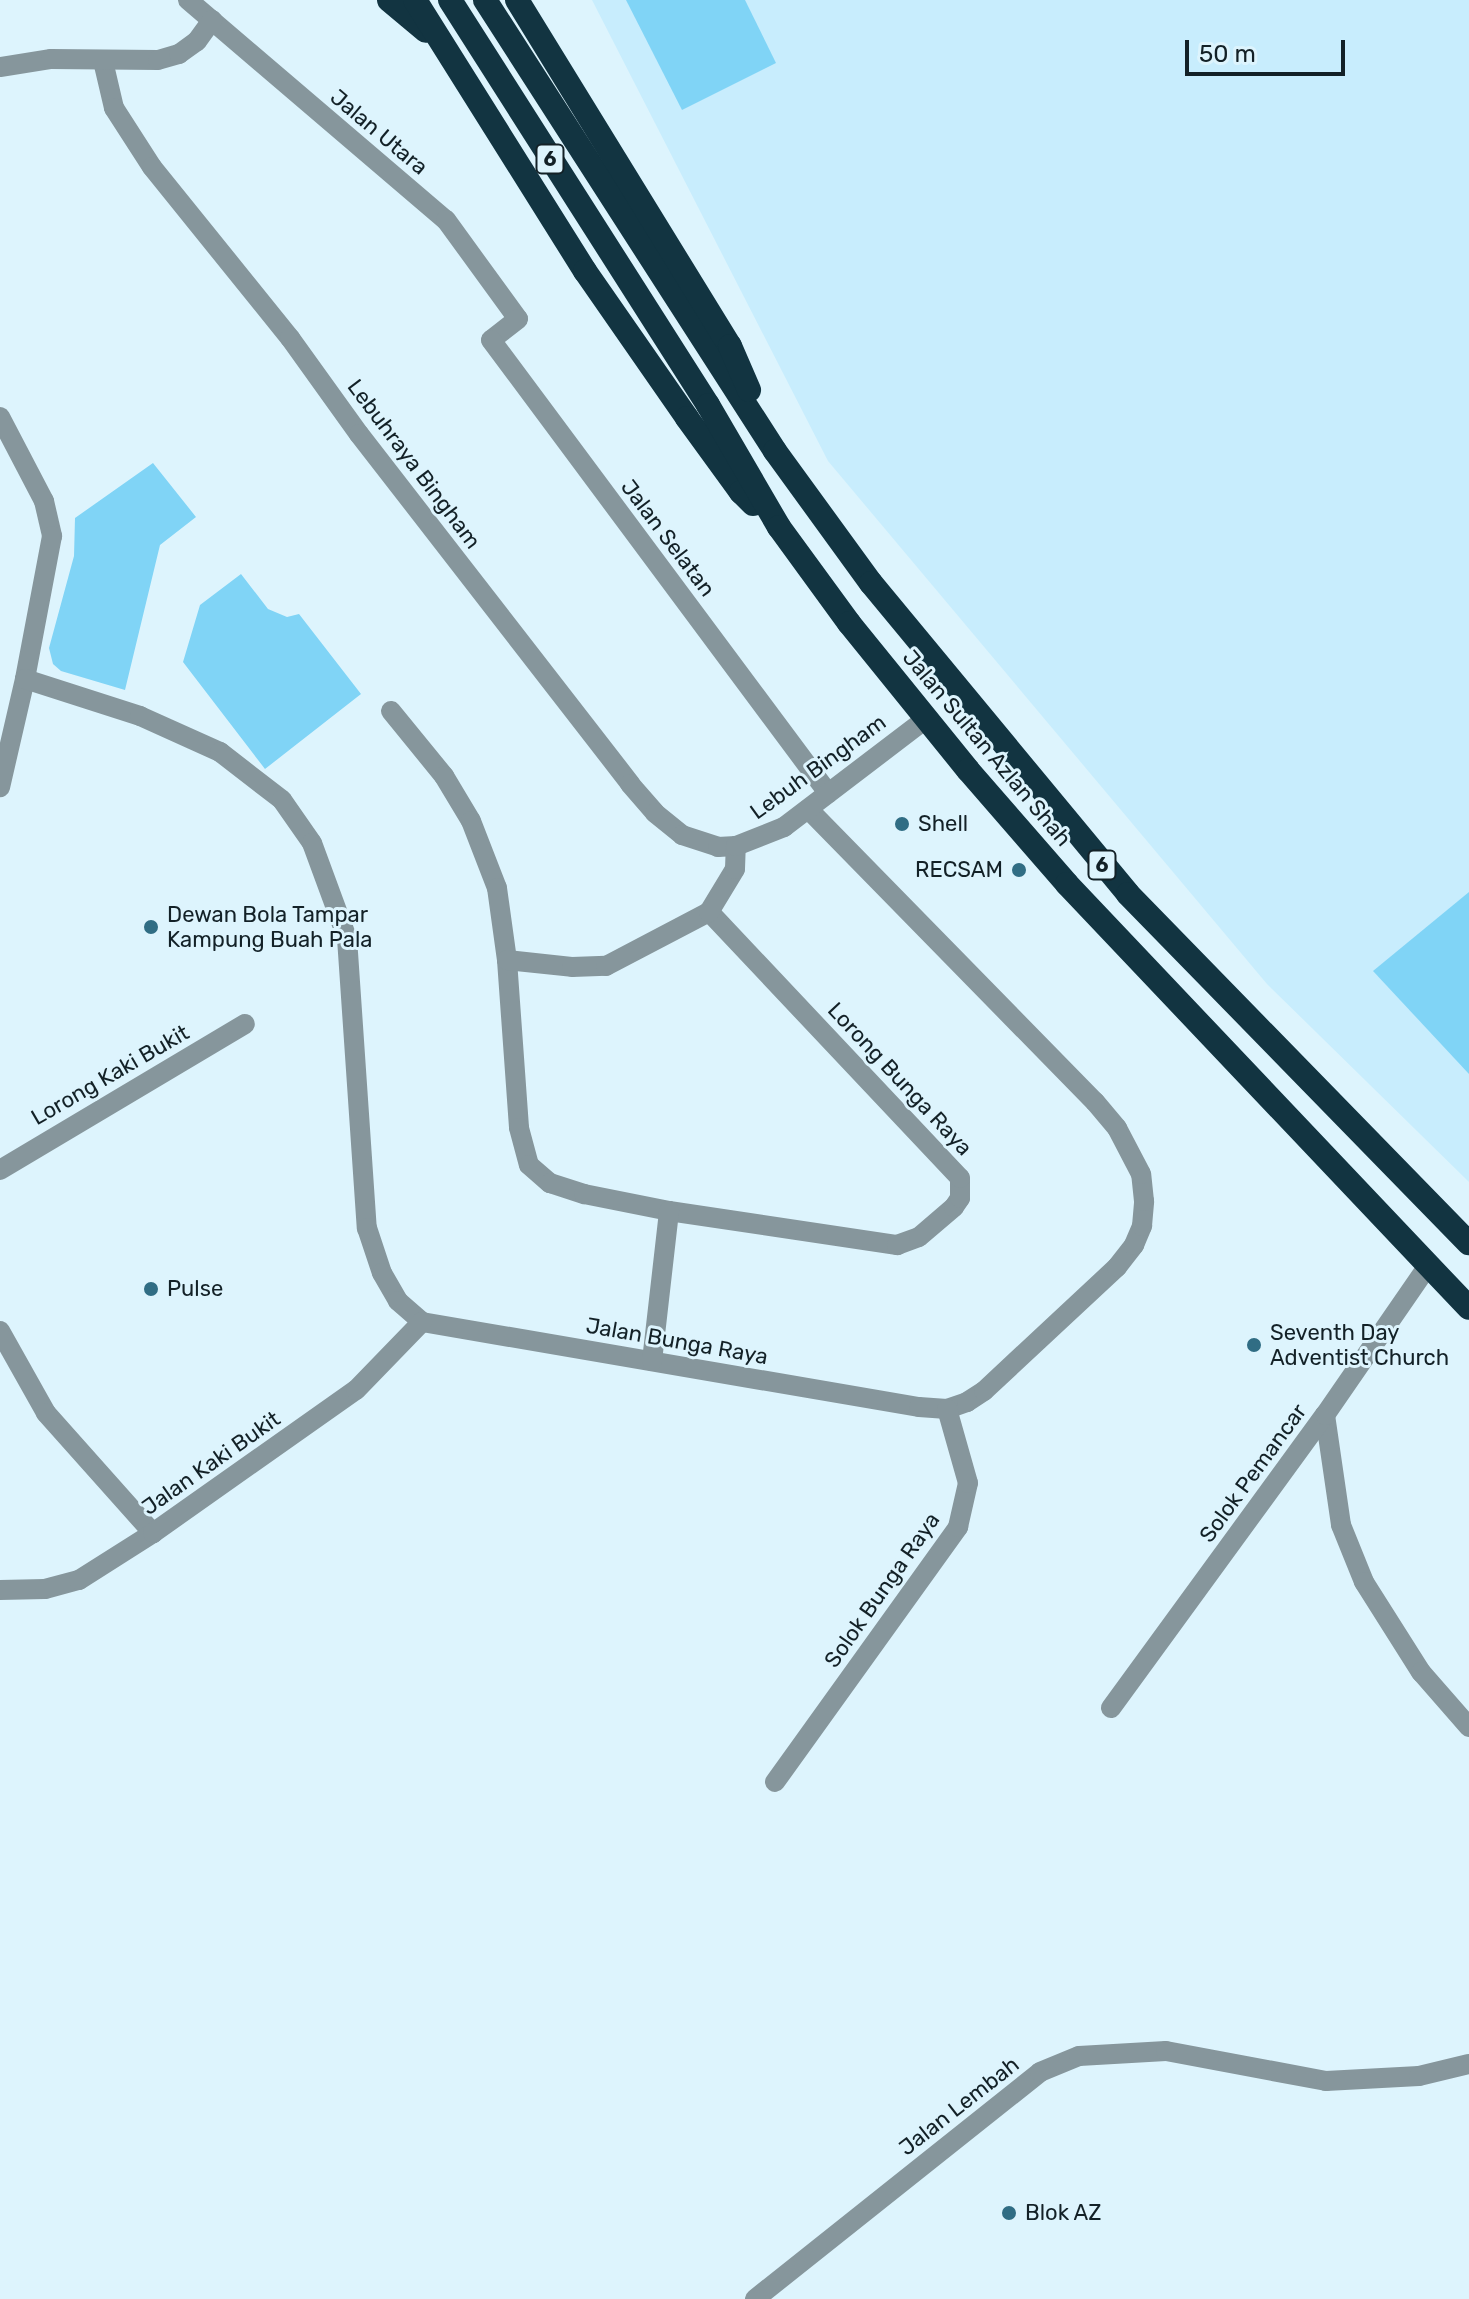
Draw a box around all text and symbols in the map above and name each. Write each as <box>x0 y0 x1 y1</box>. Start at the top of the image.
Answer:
scale bar <box>1189 24 1349 74</box>
text: 50 m <box>1199 40 1256 68</box>
street label: Jalan Utara <box>325 84 433 180</box>
road number: 6 <box>534 143 566 175</box>
street label: Lebuhraya Bingham <box>342 374 486 554</box>
street label: Jalan Selatan <box>615 474 721 602</box>
street label: Jalan Sultan Azlan Shah <box>897 644 1077 852</box>
street label: Lebuh Bingham <box>745 709 891 825</box>
place label: Shell <box>918 811 968 837</box>
marker: Shell <box>893 815 911 833</box>
road number: 6 <box>1086 849 1118 881</box>
place label: RECSAM <box>915 857 1003 883</box>
marker: RECSAM <box>1010 861 1028 879</box>
place label: Dewan Bola Tampar Kampung Buah Pala <box>167 901 372 952</box>
marker: Dewan Bola Tampar Kampung Buah Pala <box>142 918 160 936</box>
street label: Lorong Bunga Raya <box>822 997 978 1161</box>
street label: Lorong Kaki Bukit <box>26 1019 194 1131</box>
place label: Pulse <box>167 1276 223 1302</box>
marker: Pulse <box>142 1280 160 1298</box>
street label: Jalan Bunga Raya <box>584 1312 770 1370</box>
place label: Seventh Day Adventist Church <box>1270 1319 1449 1370</box>
marker: Seventh Day Adventist Church <box>1245 1336 1263 1354</box>
street label: Solok Pemancar <box>1194 1398 1312 1548</box>
street label: Jalan Kaki Bukit <box>137 1406 285 1520</box>
street label: Solok Bunga Raya <box>819 1507 945 1673</box>
street label: Jalan Lembah <box>894 2051 1024 2161</box>
place label: Blok AZ <box>1025 2200 1102 2226</box>
marker: Blok AZ <box>1000 2204 1018 2222</box>

